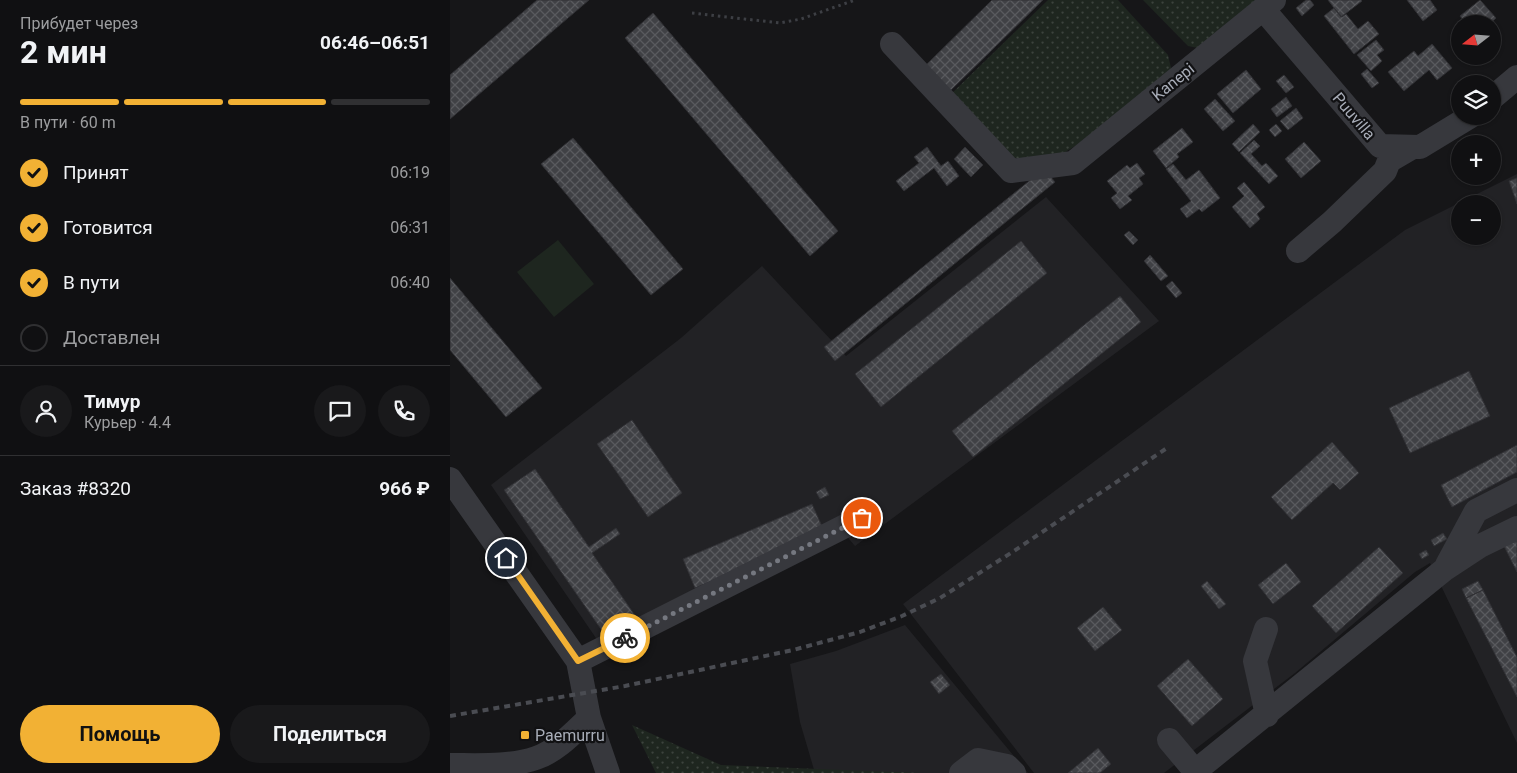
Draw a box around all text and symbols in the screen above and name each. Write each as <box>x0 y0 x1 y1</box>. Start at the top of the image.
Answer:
text: Прибудет через <box>20 14 138 33</box>
north arrow <box>1451 15 1501 65</box>
map controls <box>1451 15 1501 245</box>
text: 06:46–06:51 <box>320 31 430 54</box>
text: 2 мин <box>20 33 107 71</box>
street label: Kanepi <box>1148 59 1198 105</box>
button: layers <box>1451 75 1501 125</box>
street label: Puuvilla <box>1329 88 1379 144</box>
text: В пути · 60 m <box>20 113 116 132</box>
button: + <box>1451 135 1501 185</box>
icon: check <box>20 159 48 187</box>
text: Принят <box>63 161 129 184</box>
text: 06:19 <box>390 163 430 182</box>
button: − <box>1451 195 1501 245</box>
icon: check <box>20 214 48 242</box>
text: Готовится <box>63 216 153 239</box>
text: 06:31 <box>390 218 430 237</box>
icon: check <box>20 269 48 297</box>
text: В пути <box>63 271 120 294</box>
text: 06:40 <box>390 273 430 292</box>
text: Доставлен <box>63 326 160 349</box>
button: person <box>20 385 72 437</box>
button: chat <box>314 385 366 437</box>
button: phone <box>378 385 430 437</box>
text: Тимур <box>84 390 140 413</box>
text: Курьер · 4.4 <box>84 413 171 432</box>
text: Заказ #8320 <box>20 477 131 500</box>
text: 966 ₽ <box>379 477 430 500</box>
pin <box>841 497 883 539</box>
icon: bag <box>848 504 876 532</box>
pin <box>485 537 527 579</box>
icon: home <box>492 544 520 572</box>
courier <box>600 613 650 663</box>
icon: bike <box>611 624 639 652</box>
button: Помощь <box>20 705 220 763</box>
button: Поделиться <box>230 705 430 763</box>
place label: Paemurru <box>535 726 605 745</box>
marker: Paemurru <box>519 729 531 741</box>

